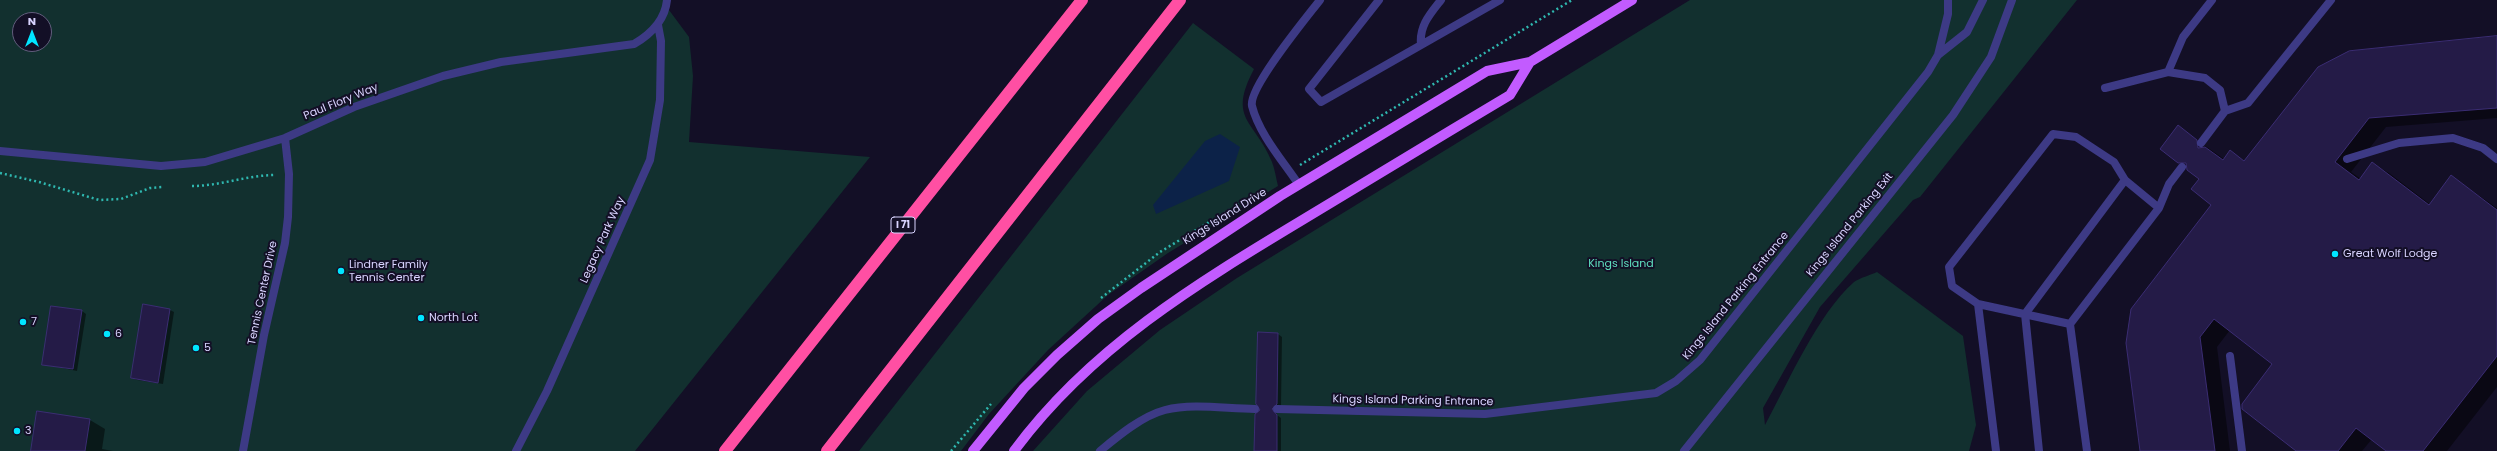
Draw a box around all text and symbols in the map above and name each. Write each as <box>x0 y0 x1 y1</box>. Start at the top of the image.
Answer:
north arrow <box>12 12 52 52</box>
text: N <box>28 13 36 29</box>
street label: Paul Flory Way <box>302 81 380 123</box>
street label: Kings Island Parking Exit <box>1804 170 1896 280</box>
street label: Kings Island Drive <box>1181 186 1269 248</box>
street label: Legacy Park Way <box>578 195 628 285</box>
road number: I 71 <box>891 217 915 233</box>
street label: Kings Island Parking Entrance <box>1680 229 1792 363</box>
street label: Tennis Center Drive <box>246 240 280 346</box>
place label: Great Wolf Lodge <box>2343 247 2437 261</box>
marker: Great Wolf Lodge <box>2330 249 2340 259</box>
park label: Kings Island <box>1588 257 1654 271</box>
place label: Lindner Family Tennis Center <box>349 258 428 284</box>
marker: Lindner Family Tennis Center <box>336 266 346 276</box>
place label: North Lot <box>429 311 478 325</box>
marker: North Lot <box>416 313 426 323</box>
place label: 7 <box>31 315 37 329</box>
marker: 7 <box>18 317 28 327</box>
place label: 6 <box>115 327 122 341</box>
marker: 6 <box>102 329 112 339</box>
place label: 5 <box>204 341 211 355</box>
marker: 5 <box>191 343 201 353</box>
street label: Kings Island Parking Entrance <box>1332 393 1494 409</box>
place label: 3 <box>25 424 31 438</box>
marker: 3 <box>12 426 22 436</box>

